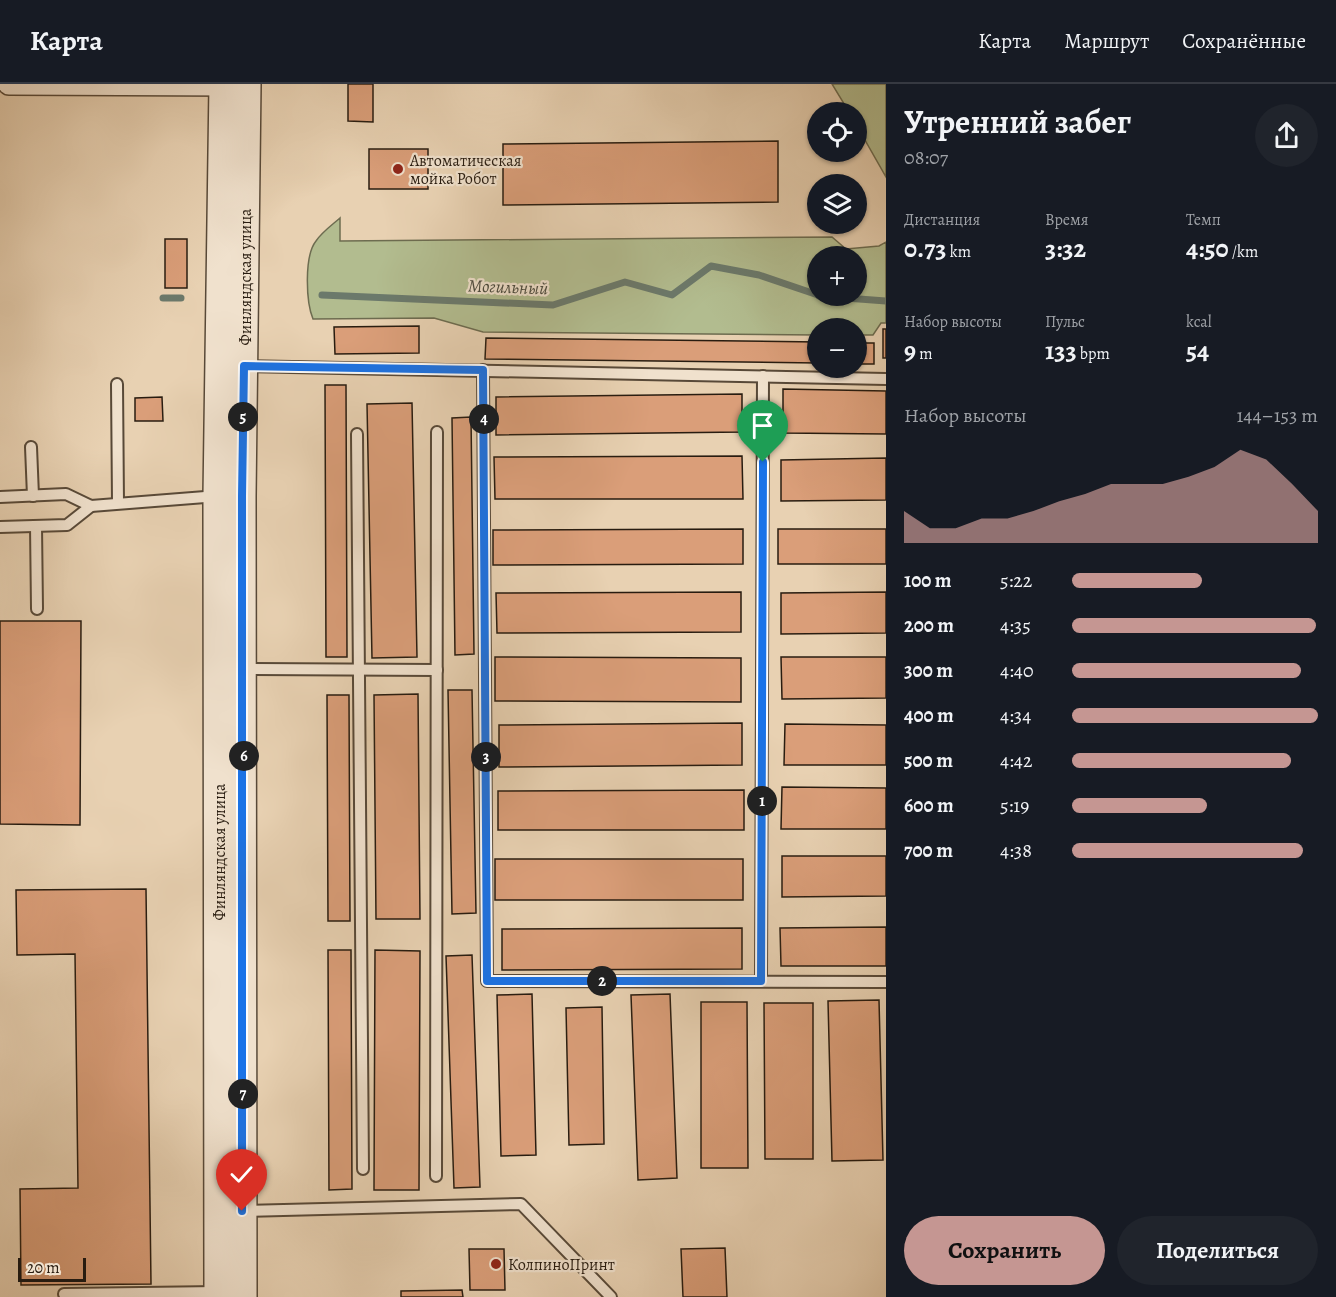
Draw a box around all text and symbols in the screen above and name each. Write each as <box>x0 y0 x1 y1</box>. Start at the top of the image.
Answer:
text: Карта <box>30 22 103 60</box>
text: Карта <box>978 27 1031 55</box>
text: Маршрут <box>1064 27 1149 55</box>
text: Сохранённые <box>1182 27 1306 55</box>
text: Утренний забег <box>904 99 1131 144</box>
map controls <box>807 102 867 378</box>
button: locate <box>807 102 867 162</box>
button: share <box>1255 104 1318 167</box>
text: 08:07 <box>904 144 948 171</box>
place label: Автоматическая мойка Робот <box>409 150 522 190</box>
marker: Автоматическая мойка Робот <box>391 162 405 176</box>
button: layers <box>807 174 867 234</box>
street label: Финляндская улица <box>235 208 257 345</box>
text: Дистанция <box>904 209 980 231</box>
text: Время <box>1045 209 1089 231</box>
text: Темп <box>1186 209 1221 231</box>
text: 0.73 <box>904 231 947 266</box>
text: 3:32 <box>1045 231 1086 266</box>
text: 4:50 <box>1186 231 1229 266</box>
text: km <box>947 241 971 263</box>
text: /km <box>1229 241 1258 263</box>
button: + <box>807 246 867 306</box>
water label: Могильный <box>467 274 549 300</box>
text: Набор высоты <box>904 311 1002 333</box>
text: Пульс <box>1045 311 1085 333</box>
text: kcal <box>1186 311 1212 333</box>
button: − <box>807 318 867 378</box>
text: 9 <box>904 333 916 368</box>
text: 133 <box>1045 333 1077 368</box>
text: 54 <box>1186 333 1209 368</box>
text: m <box>916 343 933 365</box>
text: bpm <box>1077 343 1110 365</box>
pin <box>737 400 788 462</box>
pin: 5 <box>228 402 258 432</box>
text: Набор высоты <box>904 402 1027 429</box>
text: 144–153 m <box>1237 402 1318 429</box>
pin: 4 <box>469 404 499 434</box>
text: 5 <box>240 406 246 428</box>
text: 4 <box>480 408 488 430</box>
icon: arrive <box>746 409 779 442</box>
text: 100 m <box>904 567 952 594</box>
text: 5:22 <box>1000 567 1032 594</box>
text: 200 m <box>904 612 954 639</box>
text: 4:35 <box>1000 612 1031 639</box>
text: 300 m <box>904 657 953 684</box>
text: 4:40 <box>1000 657 1034 684</box>
text: 400 m <box>904 702 954 729</box>
text: 4:34 <box>1000 702 1031 729</box>
pin: 6 <box>229 741 259 771</box>
pin: 3 <box>471 742 501 772</box>
text: 6 <box>240 745 248 767</box>
text: 3 <box>483 746 489 768</box>
text: 500 m <box>904 747 953 774</box>
text: 4:42 <box>1000 747 1032 774</box>
street label: Финляндская улица <box>209 783 231 920</box>
pin: 1 <box>747 786 777 816</box>
text: 1 <box>759 790 765 812</box>
text: 600 m <box>904 792 954 819</box>
text: 5:19 <box>1000 792 1029 819</box>
text: 700 m <box>904 837 953 864</box>
text: 4:38 <box>1000 837 1032 864</box>
pin: 2 <box>587 966 617 996</box>
text: 2 <box>598 970 606 992</box>
pin: 7 <box>228 1079 258 1109</box>
text: 7 <box>240 1083 246 1105</box>
pin <box>216 1149 267 1211</box>
icon: check <box>225 1158 258 1191</box>
button: Сохранить <box>904 1216 1105 1285</box>
button: Поделиться <box>1117 1216 1318 1285</box>
place label: КолпиноПринт <box>508 1254 615 1276</box>
scale bar <box>18 1255 86 1282</box>
text: 20 m <box>27 1257 60 1279</box>
marker: КолпиноПринт <box>489 1257 503 1271</box>

